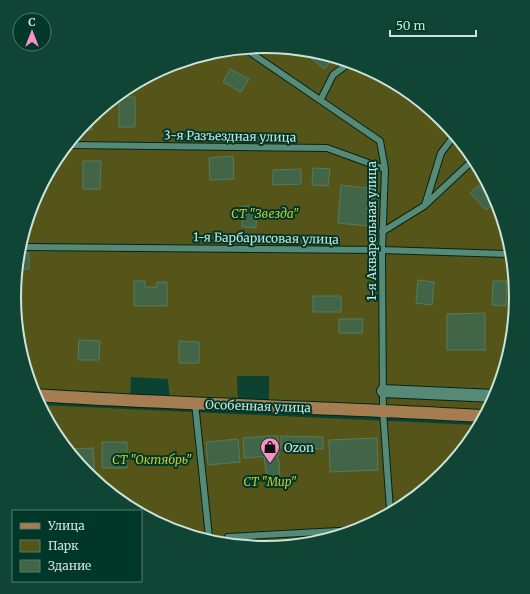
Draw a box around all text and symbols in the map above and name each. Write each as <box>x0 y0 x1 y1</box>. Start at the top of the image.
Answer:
north arrow <box>12 12 52 52</box>
scale bar <box>390 12 476 38</box>
text: С <box>28 15 36 29</box>
text: 50 m <box>396 18 425 33</box>
street label: 3-я Разъездная улица <box>164 127 297 145</box>
street label: 1-я Акварельная улица <box>364 161 379 301</box>
park label: СТ "Звезда" <box>231 206 299 221</box>
street label: 1-я Барбарисовая улица <box>193 229 339 247</box>
street label: Особенная улица <box>205 397 312 415</box>
shop icon: Ozon <box>259 436 281 464</box>
place label: Ozon <box>284 440 314 455</box>
park label: СТ "Октябрь" <box>112 452 192 467</box>
park label: СТ "Мир" <box>243 474 297 489</box>
legend <box>12 510 142 582</box>
text: Улица <box>47 518 85 533</box>
text: Парк <box>48 538 79 553</box>
text: Здание <box>48 558 91 573</box>

